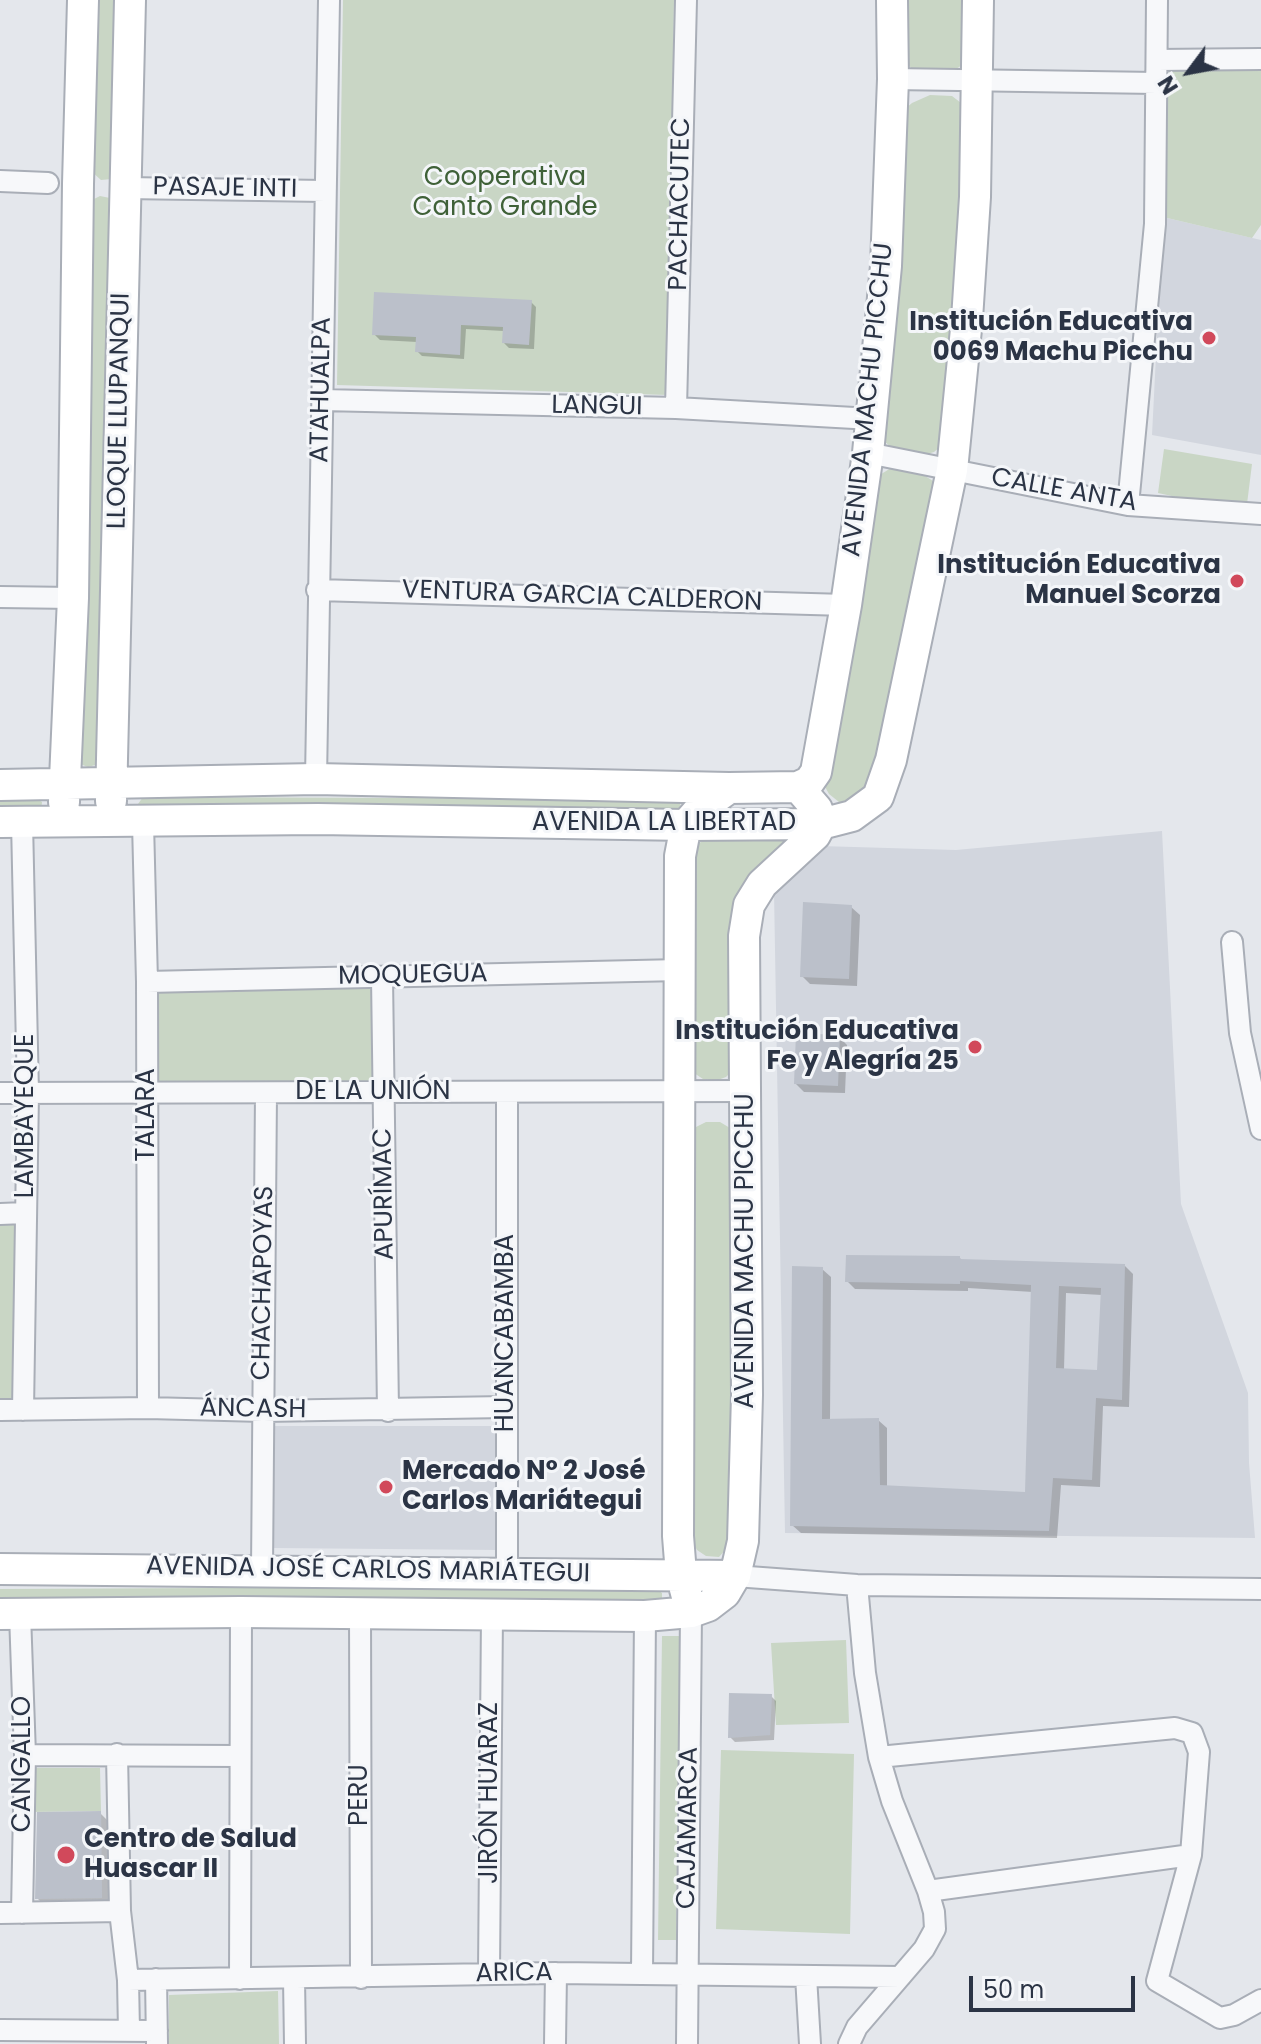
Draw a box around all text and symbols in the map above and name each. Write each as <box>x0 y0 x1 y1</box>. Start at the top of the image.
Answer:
north arrow <box>1149 32 1229 112</box>
text: N <box>1151 70 1186 100</box>
street label: PACHACUTEC <box>664 117 698 291</box>
park label: Cooperativa Canto Grande <box>412 162 598 224</box>
street label: PASAJE INTI <box>152 172 298 206</box>
street label: AVENIDA MACHU PICCHU <box>837 241 901 559</box>
street label: LLOQUE LLUPANQUI <box>102 292 138 530</box>
place label: Institución Educativa 0069 Machu Picchu <box>909 307 1193 368</box>
street label: ATAHUALPA <box>305 317 339 463</box>
marker: Institución Educativa 0069 Machu Picchu <box>1200 329 1218 347</box>
street label: LANGUI <box>551 391 643 423</box>
street label: CALLE ANTA <box>989 463 1139 519</box>
place label: Institución Educativa Manuel Scorza <box>937 550 1221 612</box>
marker: Institución Educativa Manuel Scorza <box>1228 572 1246 590</box>
street label: VENTURA GARCIA CALDERON <box>401 575 763 619</box>
street label: AVENIDA LA LIBERTAD <box>532 807 796 839</box>
street label: MOQUEGUA <box>338 959 488 993</box>
place label: Institución Educativa Fe y Alegría 25 <box>675 1016 959 1078</box>
street label: LAMBAYEQUE <box>10 1034 42 1198</box>
marker: Institución Educativa Fe y Alegría 25 <box>966 1038 984 1056</box>
street label: TALARA <box>131 1068 163 1162</box>
street label: DE LA UNIÓN <box>295 1076 451 1108</box>
street label: AVENIDA MACHU PICCHU <box>730 1093 762 1409</box>
street label: APURÍMAC <box>368 1128 402 1260</box>
street label: CHACHAPOYAS <box>247 1185 281 1381</box>
street label: HUANCABAMBA <box>490 1234 522 1432</box>
street label: ÁNCASH <box>199 1393 307 1427</box>
place label: Mercado Nº 2 José Carlos Mariátegui <box>402 1456 646 1518</box>
marker: Mercado Nº 2 José Carlos Mariátegui <box>377 1478 395 1496</box>
street label: AVENIDA JOSÉ CARLOS MARIÁTEGUI <box>146 1552 590 1590</box>
street label: CANGALLO <box>7 1696 39 1832</box>
street label: JIRÓN HUARAZ <box>474 1702 506 1884</box>
street label: CAJAMARCA <box>672 1747 706 1909</box>
street label: PERU <box>344 1764 376 1826</box>
place label: Centro de Salud Huascar II <box>84 1824 297 1886</box>
marker: Centro de Salud Huascar II <box>55 1844 77 1866</box>
street label: ARICA <box>475 1958 553 1990</box>
scale bar <box>973 1960 1139 2010</box>
text: 50 m <box>983 1973 1044 2006</box>

